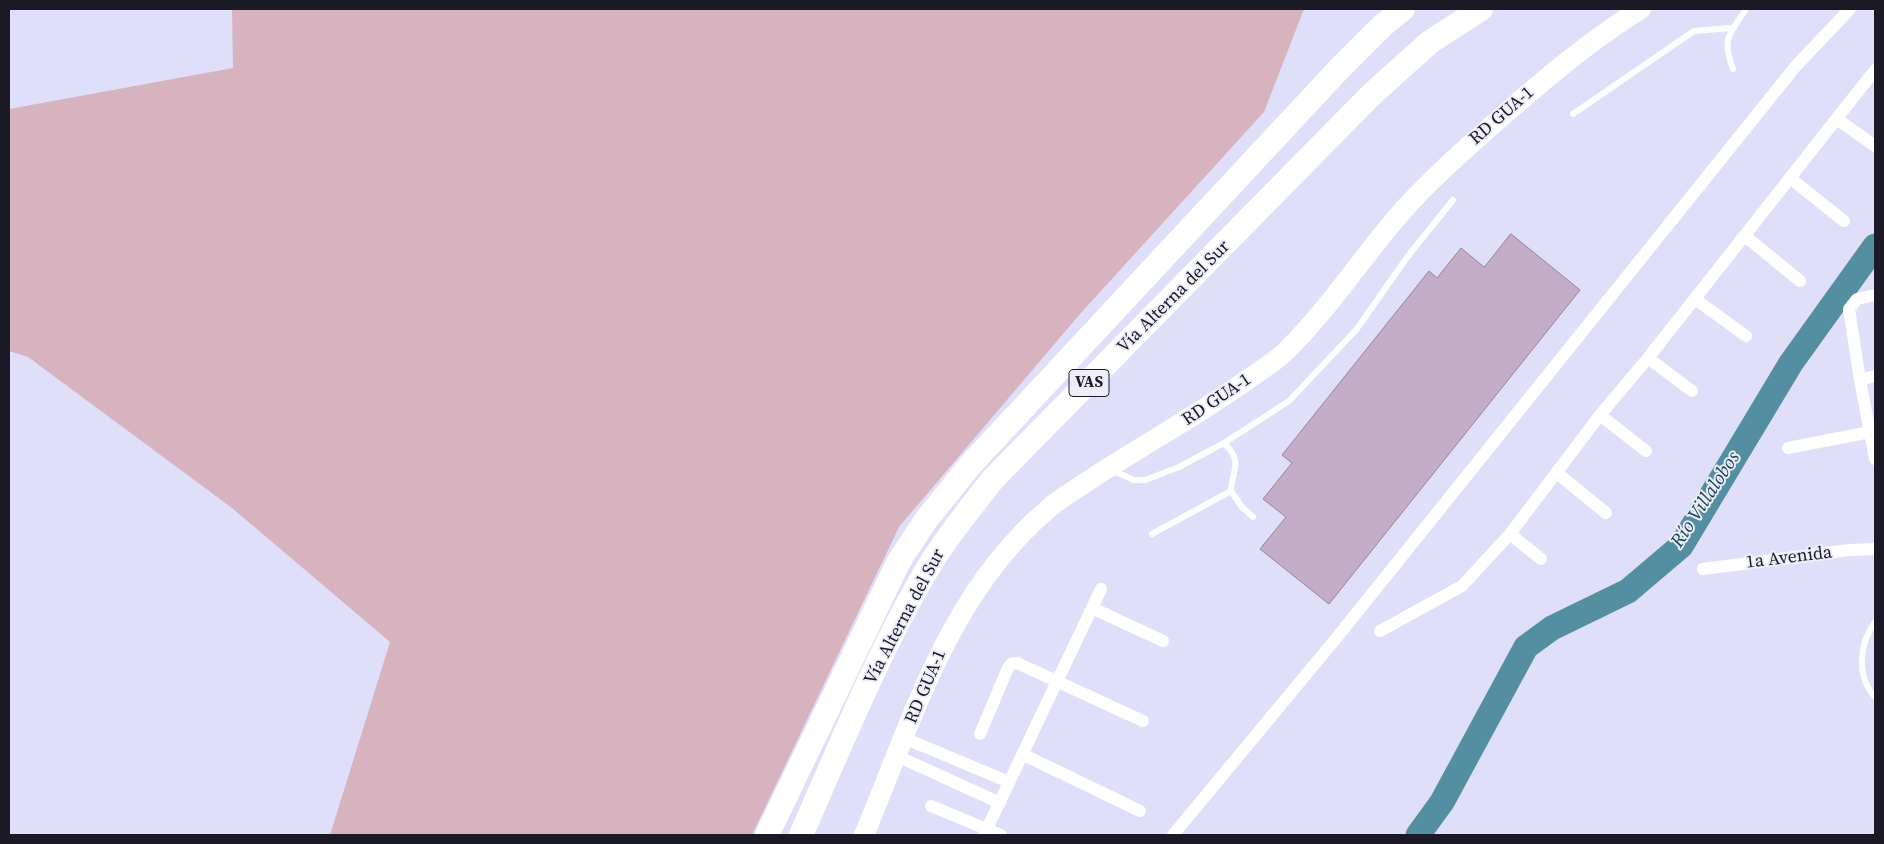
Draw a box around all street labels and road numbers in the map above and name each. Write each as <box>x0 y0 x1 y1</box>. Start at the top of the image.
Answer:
street label: RD GUA-1 <box>1465 82 1539 150</box>
street label: Vía Alterna del Sur <box>1113 236 1235 358</box>
road number: VAS <box>1069 369 1109 396</box>
street label: RD GUA-1 <box>1178 369 1256 431</box>
street label: 1a Avenida <box>1745 542 1833 574</box>
street label: Vía Alterna del Sur <box>860 546 950 688</box>
street label: RD GUA-1 <box>901 647 951 727</box>

